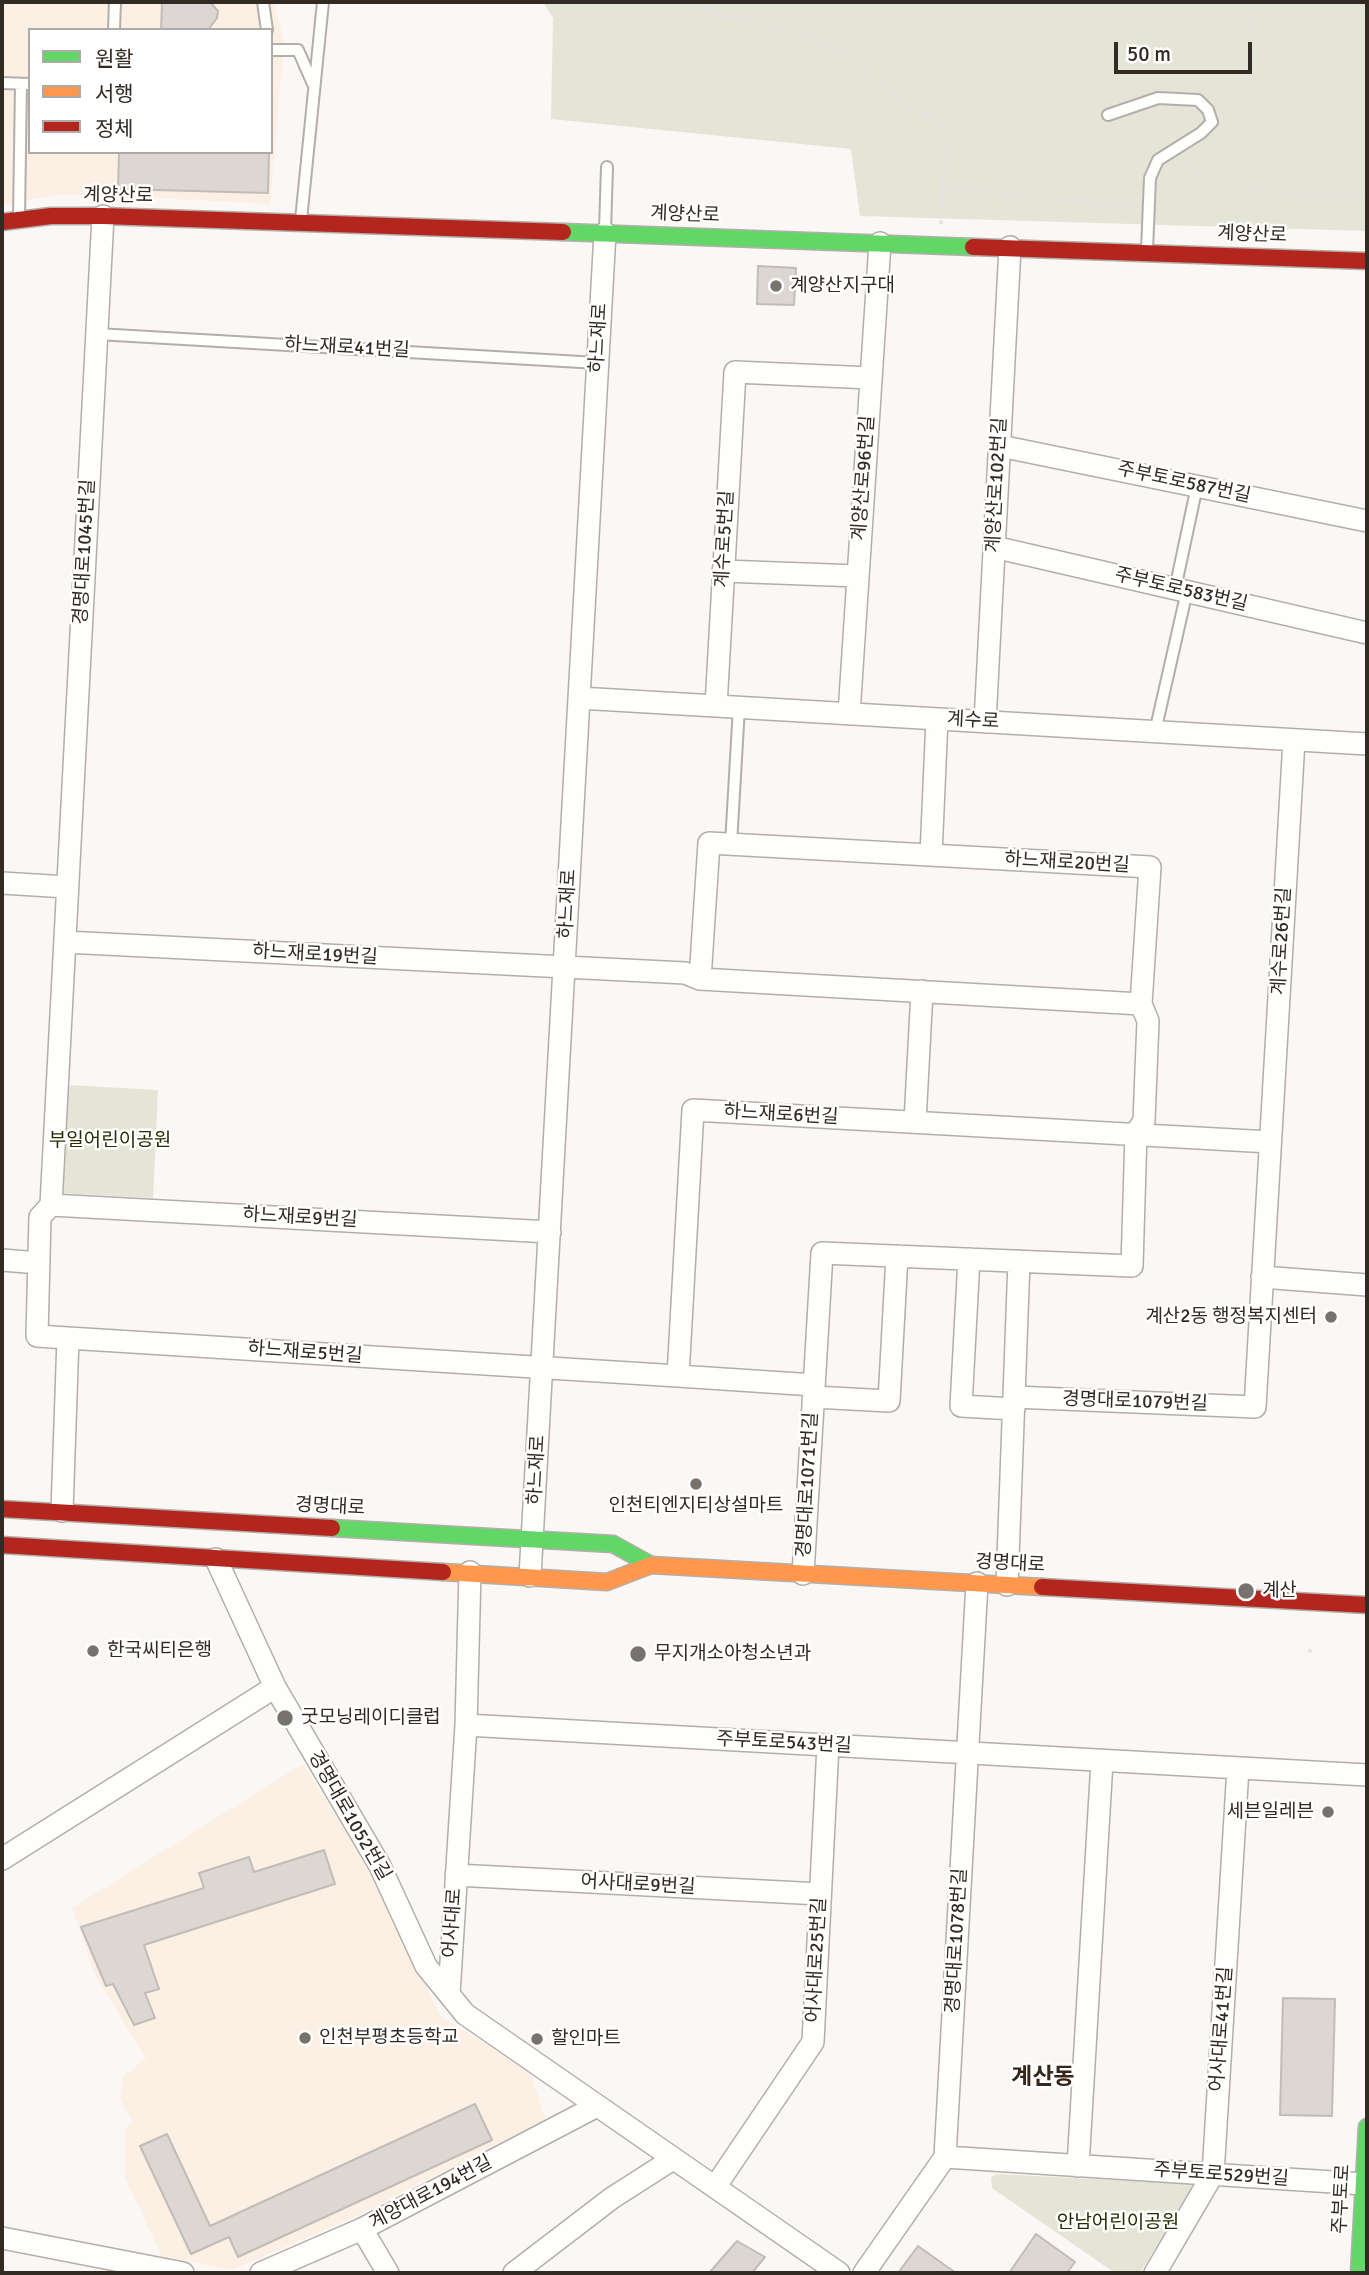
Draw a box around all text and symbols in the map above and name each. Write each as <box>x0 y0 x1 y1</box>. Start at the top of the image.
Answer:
legend <box>28 28 273 154</box>
scale bar <box>1117 28 1255 72</box>
text: 50 m <box>1127 41 1171 67</box>
text: 원활 <box>95 46 134 72</box>
text: 서행 <box>95 81 134 107</box>
text: 정체 <box>95 116 134 142</box>
street label: 계양산로 <box>83 184 153 208</box>
street label: 계양산로 <box>650 202 720 228</box>
street label: 계양산로 <box>1217 222 1287 248</box>
place label: 계양산지구대 <box>790 275 895 297</box>
marker: 계양산지구대 <box>768 278 784 294</box>
street label: 하느재로 <box>586 302 612 374</box>
street label: 하느재로41번길 <box>284 333 410 363</box>
street label: 계양산로96번길 <box>848 415 880 541</box>
street label: 계양산로102번길 <box>982 417 1012 553</box>
street label: 주부토로587번길 <box>1115 458 1253 508</box>
street label: 경명대로1045번길 <box>70 479 100 625</box>
street label: 계수로5번길 <box>711 490 739 588</box>
street label: 주부토로583번길 <box>1112 564 1250 616</box>
street label: 계수로 <box>946 708 1000 734</box>
street label: 하느재로20번길 <box>1004 848 1130 878</box>
street label: 하느재로 <box>555 868 581 940</box>
street label: 계수로26번길 <box>1268 887 1296 995</box>
street label: 하느재로19번길 <box>252 940 378 970</box>
street label: 하느재로6번길 <box>723 1101 839 1129</box>
park label: 부일어린이공원 <box>49 1130 171 1152</box>
street label: 하느재로9번길 <box>242 1204 358 1232</box>
place label: 계산2동 행정복지센터 <box>1145 1306 1317 1328</box>
marker: 계산2동 행정복지센터 <box>1323 1309 1339 1325</box>
street label: 하느재로5번길 <box>247 1338 363 1368</box>
street label: 경명대로1079번길 <box>1062 1388 1208 1416</box>
street label: 경명대로1071번길 <box>793 1412 823 1558</box>
street label: 하느재로 <box>524 1434 550 1506</box>
marker: 인천티엔지티상설마트 <box>688 1476 704 1492</box>
street label: 경명대로 <box>294 1494 366 1520</box>
place label: 인천티엔지티상설마트 <box>609 1495 783 1517</box>
street label: 경명대로 <box>974 1551 1046 1577</box>
place label: 계산 <box>1262 1580 1297 1602</box>
marker: 계산 <box>1236 1581 1256 1601</box>
place label: 한국씨티은행 <box>107 1640 212 1662</box>
marker: 한국씨티은행 <box>85 1643 101 1659</box>
place label: 무지개소아청소년과 <box>654 1643 811 1665</box>
marker: 무지개소아청소년과 <box>628 1644 648 1664</box>
place label: 굿모닝레이디클럽 <box>301 1707 441 1729</box>
marker: 굿모닝레이디클럽 <box>275 1708 295 1728</box>
street label: 주부토로543번길 <box>716 1728 852 1758</box>
street label: 경명대로1052번길 <box>303 1747 395 1885</box>
place label: 세븐일레븐 <box>1227 1801 1314 1823</box>
marker: 세븐일레븐 <box>1320 1804 1336 1820</box>
street label: 경명대로1078번길 <box>942 1868 972 2014</box>
street label: 어사대로9번길 <box>580 1871 696 1899</box>
street label: 어사대로 <box>439 1887 467 1959</box>
street label: 어사대로25번길 <box>802 1897 832 2023</box>
street label: 어사대로41번길 <box>1206 1966 1238 2092</box>
place label: 인천부평초등학교 <box>319 2027 459 2049</box>
place label: 할인마트 <box>551 2028 621 2050</box>
marker: 인천부평초등학교 <box>297 2030 313 2046</box>
marker: 할인마트 <box>529 2031 545 2047</box>
district label: 계산동 <box>1011 2064 1075 2092</box>
street label: 계양대로194번길 <box>366 2151 496 2235</box>
street label: 주부토로529번길 <box>1153 2159 1289 2191</box>
street label: 주부토로 <box>1329 2163 1355 2235</box>
park label: 안남어린이공원 <box>1057 2212 1179 2234</box>

